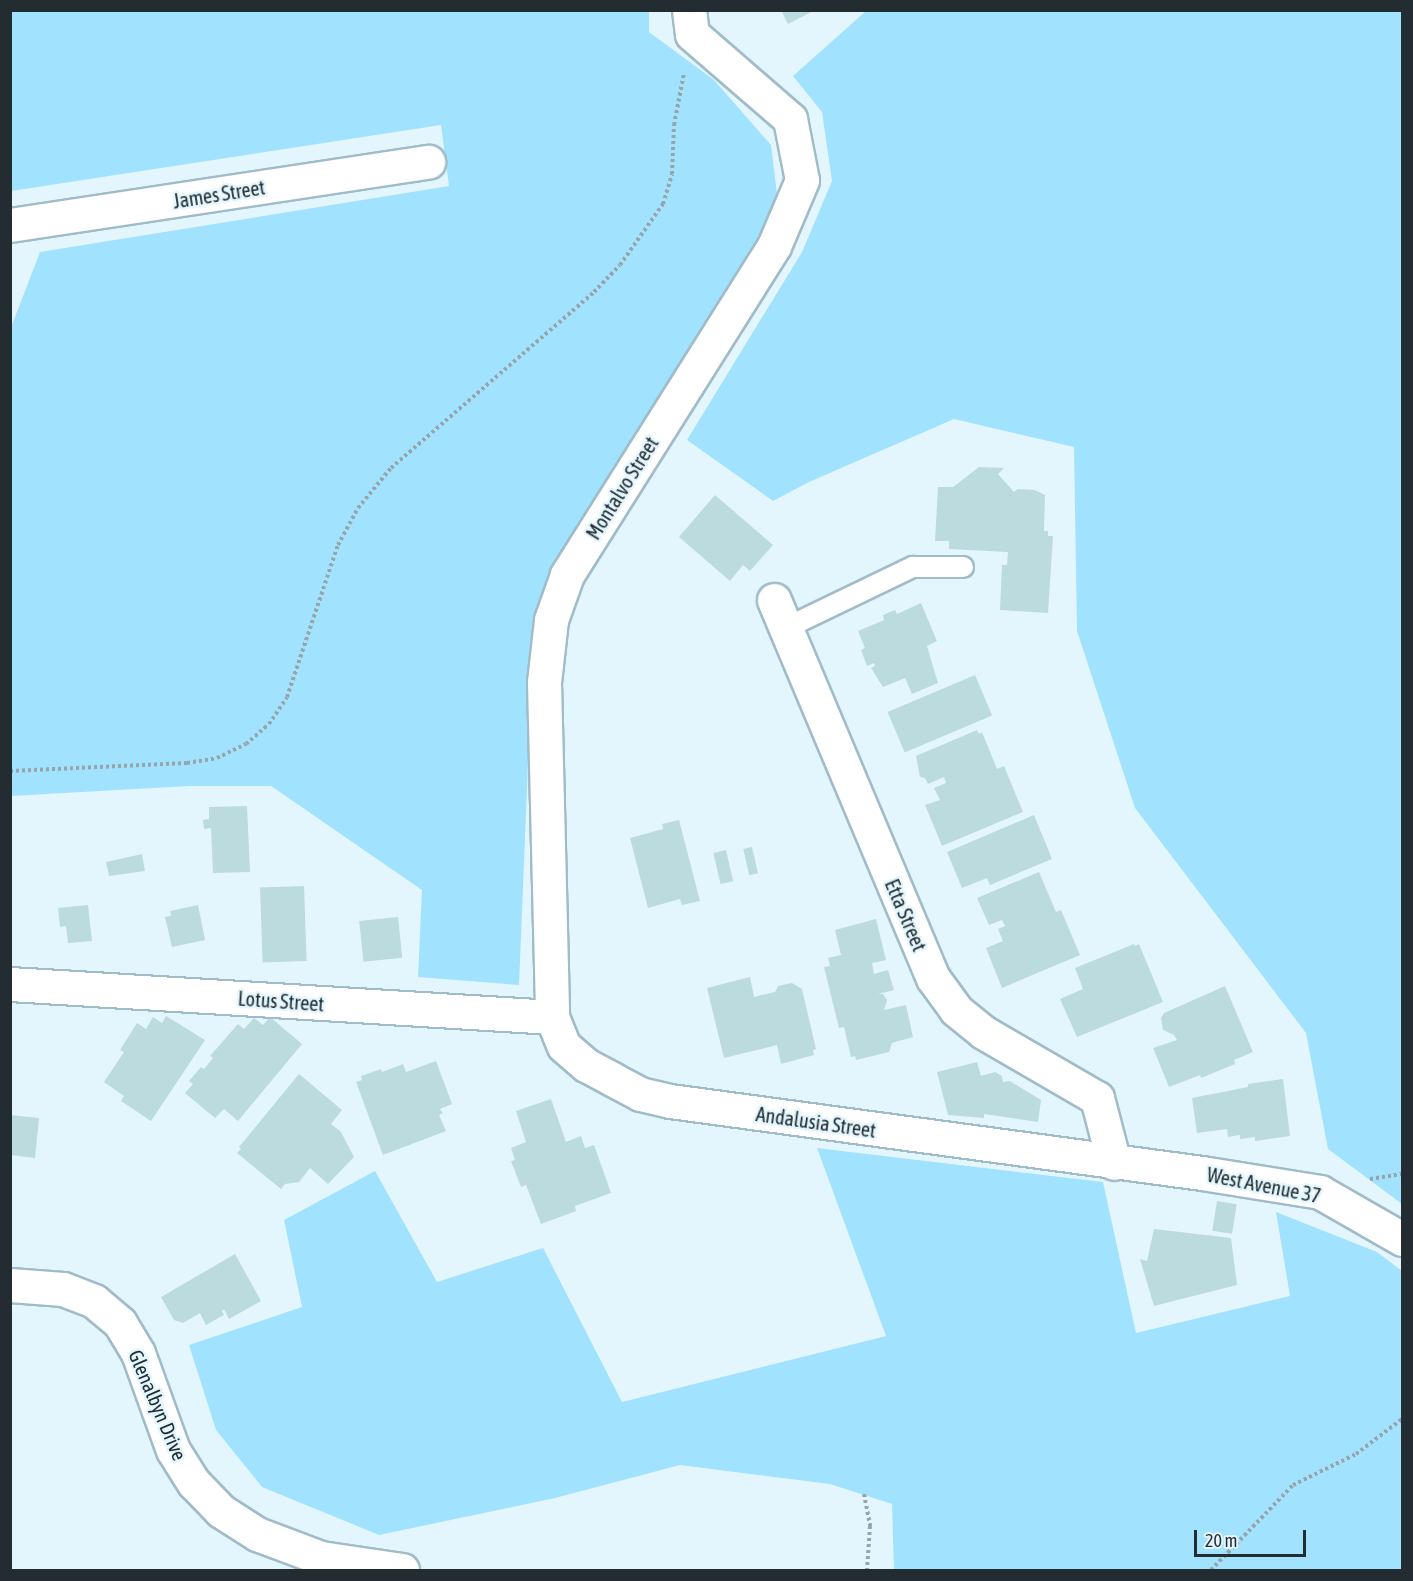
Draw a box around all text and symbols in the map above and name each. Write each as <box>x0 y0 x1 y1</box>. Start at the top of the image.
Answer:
street label: James Street <box>171 175 267 213</box>
street label: Montalvo Street <box>581 432 663 544</box>
street label: Etta Street <box>880 875 932 955</box>
street label: Lotus Street <box>237 986 325 1016</box>
street label: Andalusia Street <box>755 1102 877 1142</box>
street label: West Avenue 37 <box>1205 1162 1323 1208</box>
street label: Glenalbyn Drive <box>124 1346 192 1464</box>
scale bar <box>1197 1518 1310 1556</box>
text: 20 m <box>1205 1530 1237 1551</box>

